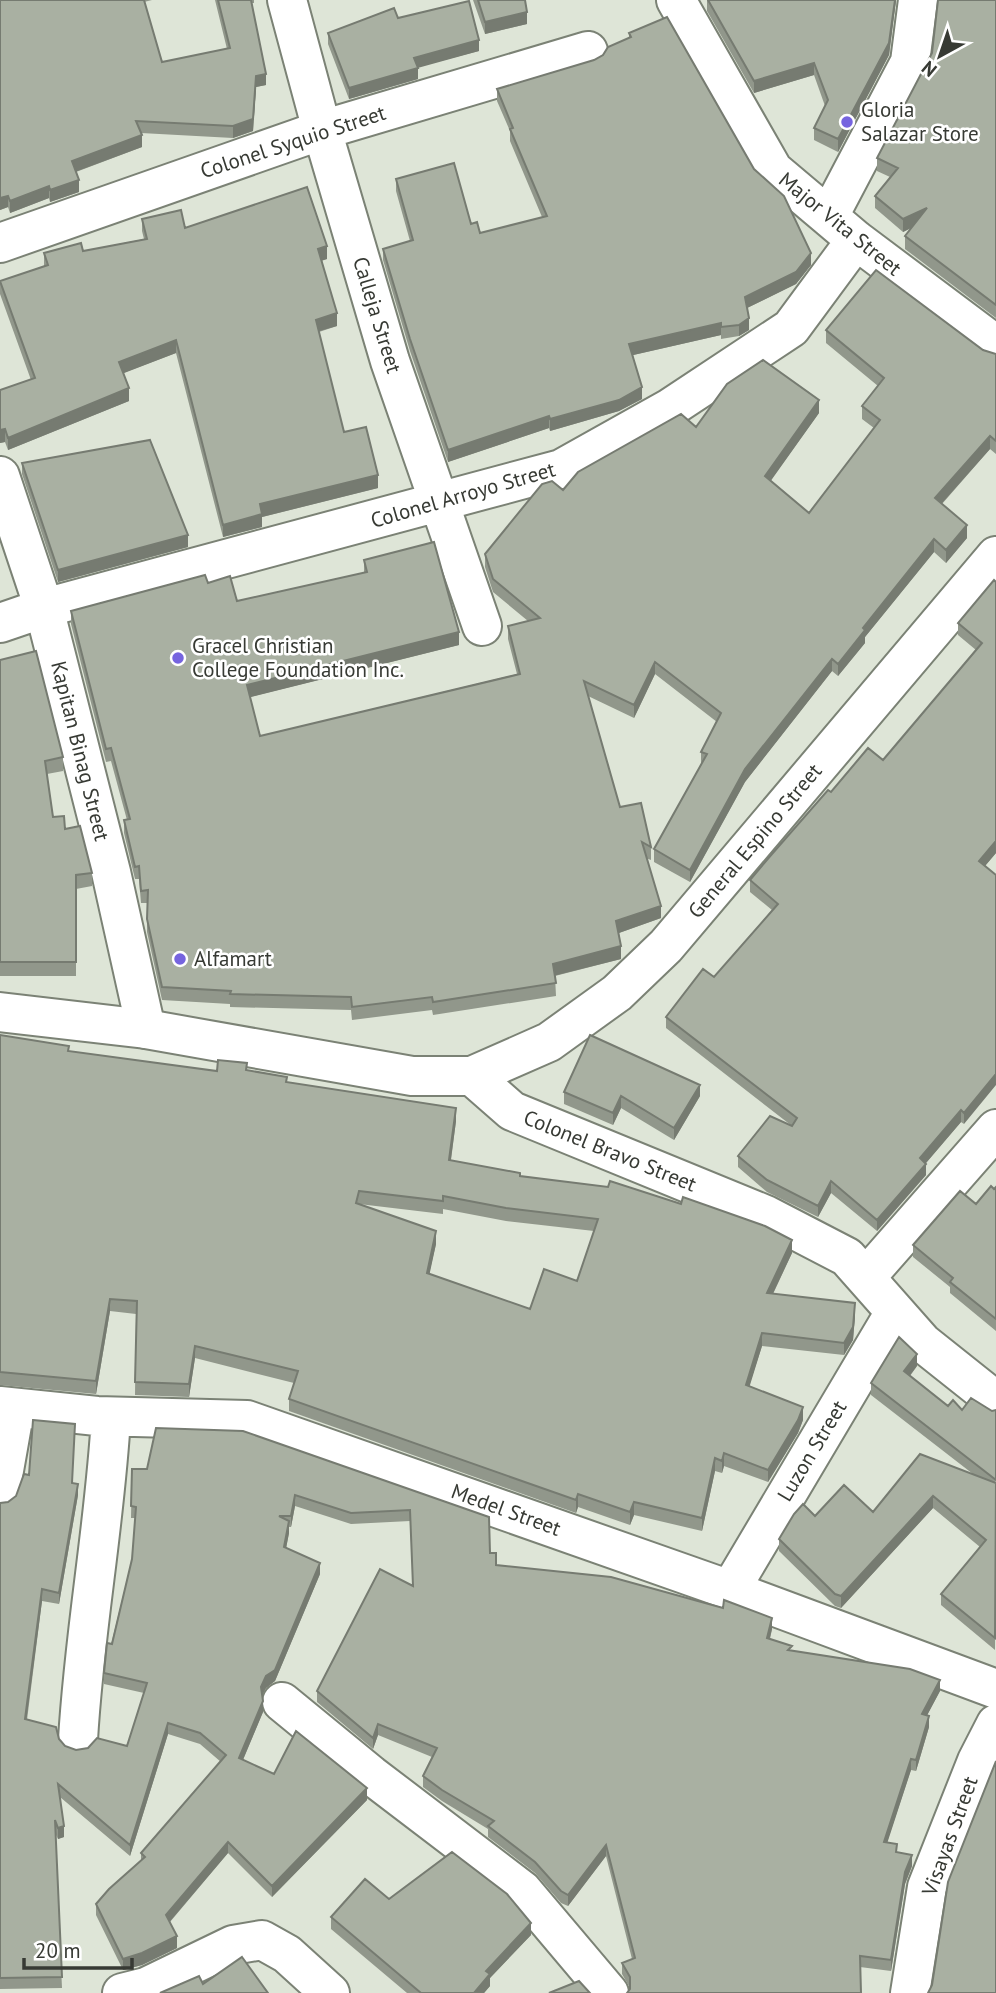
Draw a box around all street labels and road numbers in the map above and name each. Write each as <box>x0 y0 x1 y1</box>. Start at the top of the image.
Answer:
street label: Colonel Syquio Street <box>197 99 389 184</box>
street label: Major Vita Street <box>773 166 907 281</box>
street label: Calleja Street <box>347 253 408 376</box>
street label: Colonel Arroyo Street <box>367 455 558 534</box>
street label: Kapitan Binag Street <box>45 658 116 844</box>
street label: General Espino Street <box>682 758 827 924</box>
street label: Colonel Bravo Street <box>520 1104 701 1198</box>
street label: Luzon Street <box>771 1395 852 1506</box>
street label: Medel Street <box>448 1477 565 1542</box>
street label: Visayas Street <box>915 1772 984 1900</box>

